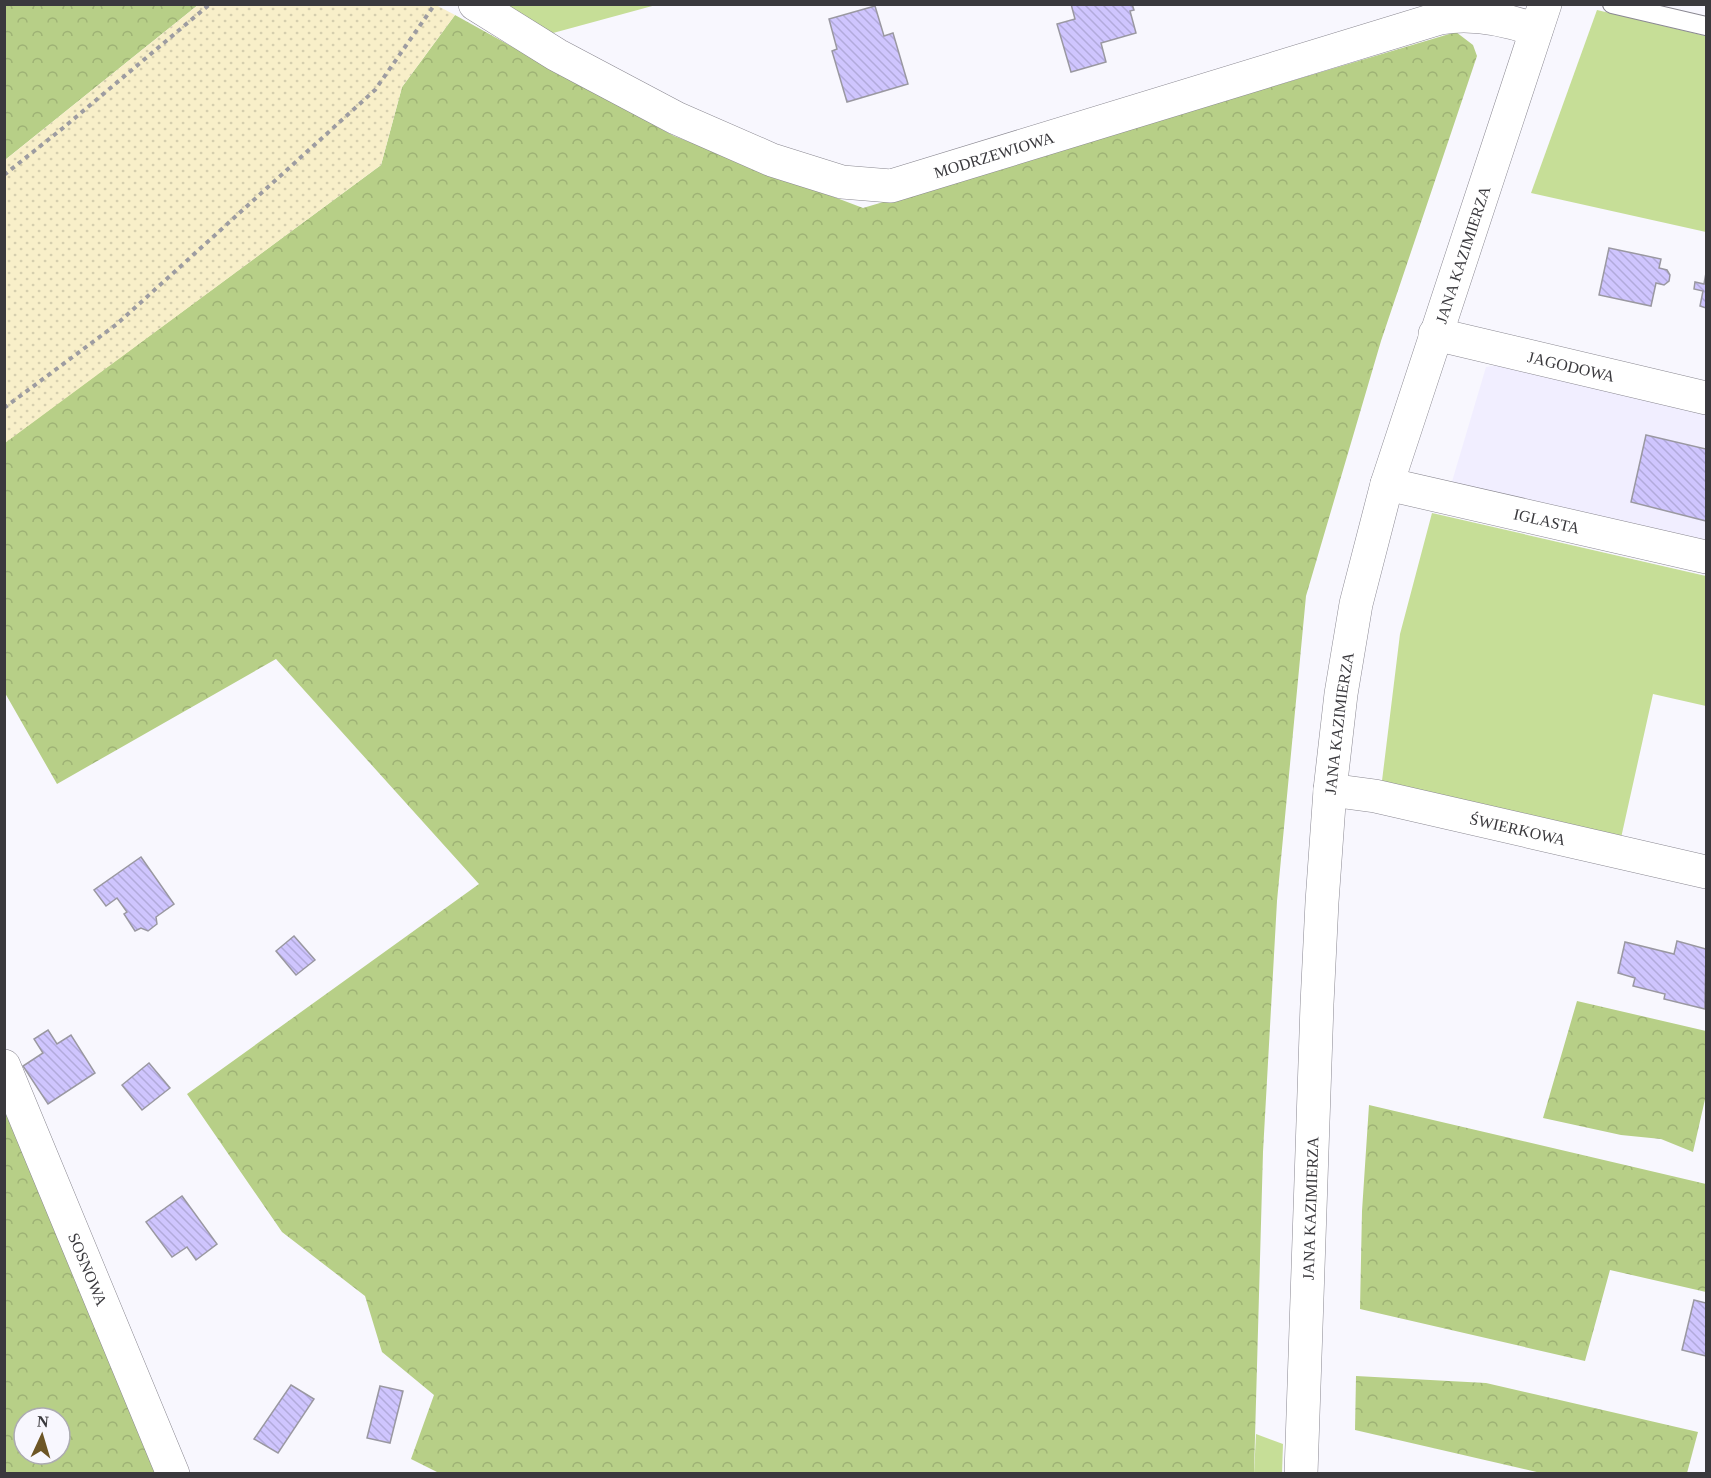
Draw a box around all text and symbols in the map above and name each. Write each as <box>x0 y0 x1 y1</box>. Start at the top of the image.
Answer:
street label: MODRZEWIOWA <box>932 128 1056 181</box>
street label: JANA KAZIMIERZA <box>1432 183 1493 325</box>
street label: JAGODOWA <box>1526 348 1617 385</box>
street label: IGLASTA <box>1512 505 1582 536</box>
street label: JANA KAZIMIERZA <box>1321 650 1356 795</box>
street label: ŚWIERKOWA <box>1468 809 1568 848</box>
street label: JANA KAZIMIERZA <box>1299 1136 1321 1280</box>
street label: SOSNOWA <box>66 1230 111 1309</box>
north arrow <box>12 1406 72 1466</box>
text: N <box>37 1413 50 1430</box>

